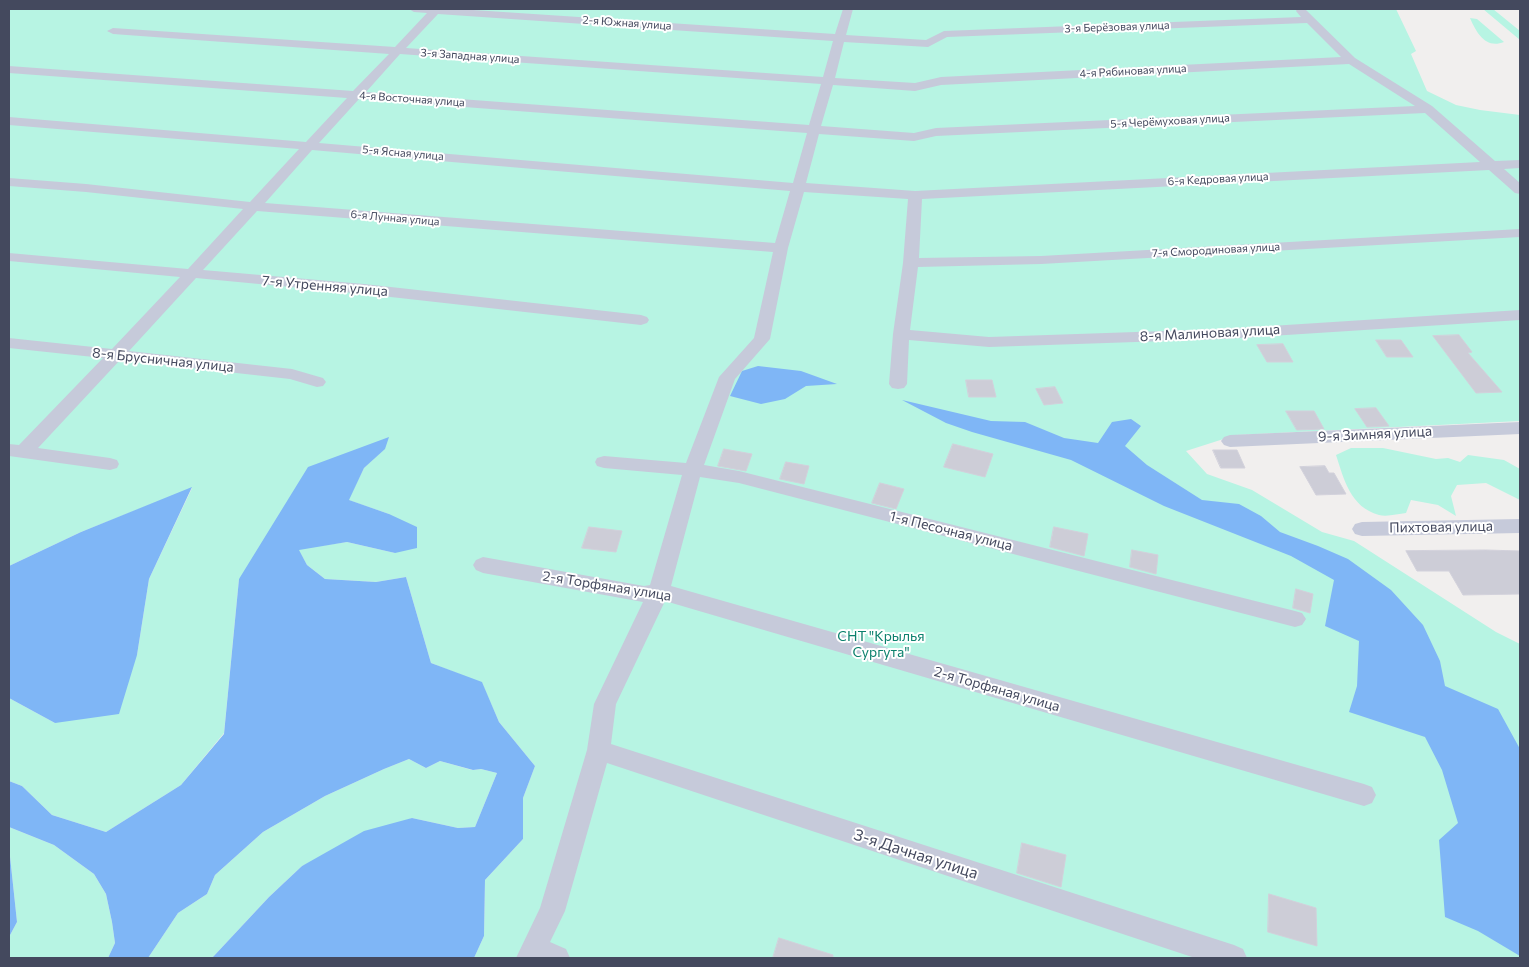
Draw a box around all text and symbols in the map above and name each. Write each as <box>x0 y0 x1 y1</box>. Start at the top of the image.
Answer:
street label: 2-я Южная улица <box>582 13 672 33</box>
street label: 3-я Берёзовая улица <box>1064 19 1170 35</box>
street label: 3-я Западная улица <box>420 46 520 66</box>
street label: 4-я Рябиновая улица <box>1079 62 1187 80</box>
street label: 4-я Восточная улица <box>359 89 465 109</box>
street label: 5-я Черёмуховая улица <box>1110 111 1230 131</box>
street label: 5-я Ясная улица <box>362 143 444 163</box>
street label: 6-я Кедровая улица <box>1167 170 1269 188</box>
street label: 6-я Лунная улица <box>350 208 440 228</box>
street label: 7-я Смородиновая улица <box>1152 240 1280 260</box>
street label: 7-я Утренняя улица <box>261 272 389 300</box>
street label: 8-я Малиновая улица <box>1139 321 1281 345</box>
street label: 8-я Брусничная улица <box>91 344 235 376</box>
street label: 9-я Зимняя улица <box>1318 423 1432 445</box>
street label: 1-я Песочная улица <box>888 508 1014 554</box>
street label: Пихтовая улица <box>1389 518 1493 536</box>
street label: 2-я Торфяная улица <box>541 568 673 604</box>
park label: CНТ "Крылья Сургута" <box>837 628 925 660</box>
street label: 2-я Торфяная улица <box>932 663 1062 715</box>
street label: 3-я Дачная улица <box>852 825 980 883</box>

